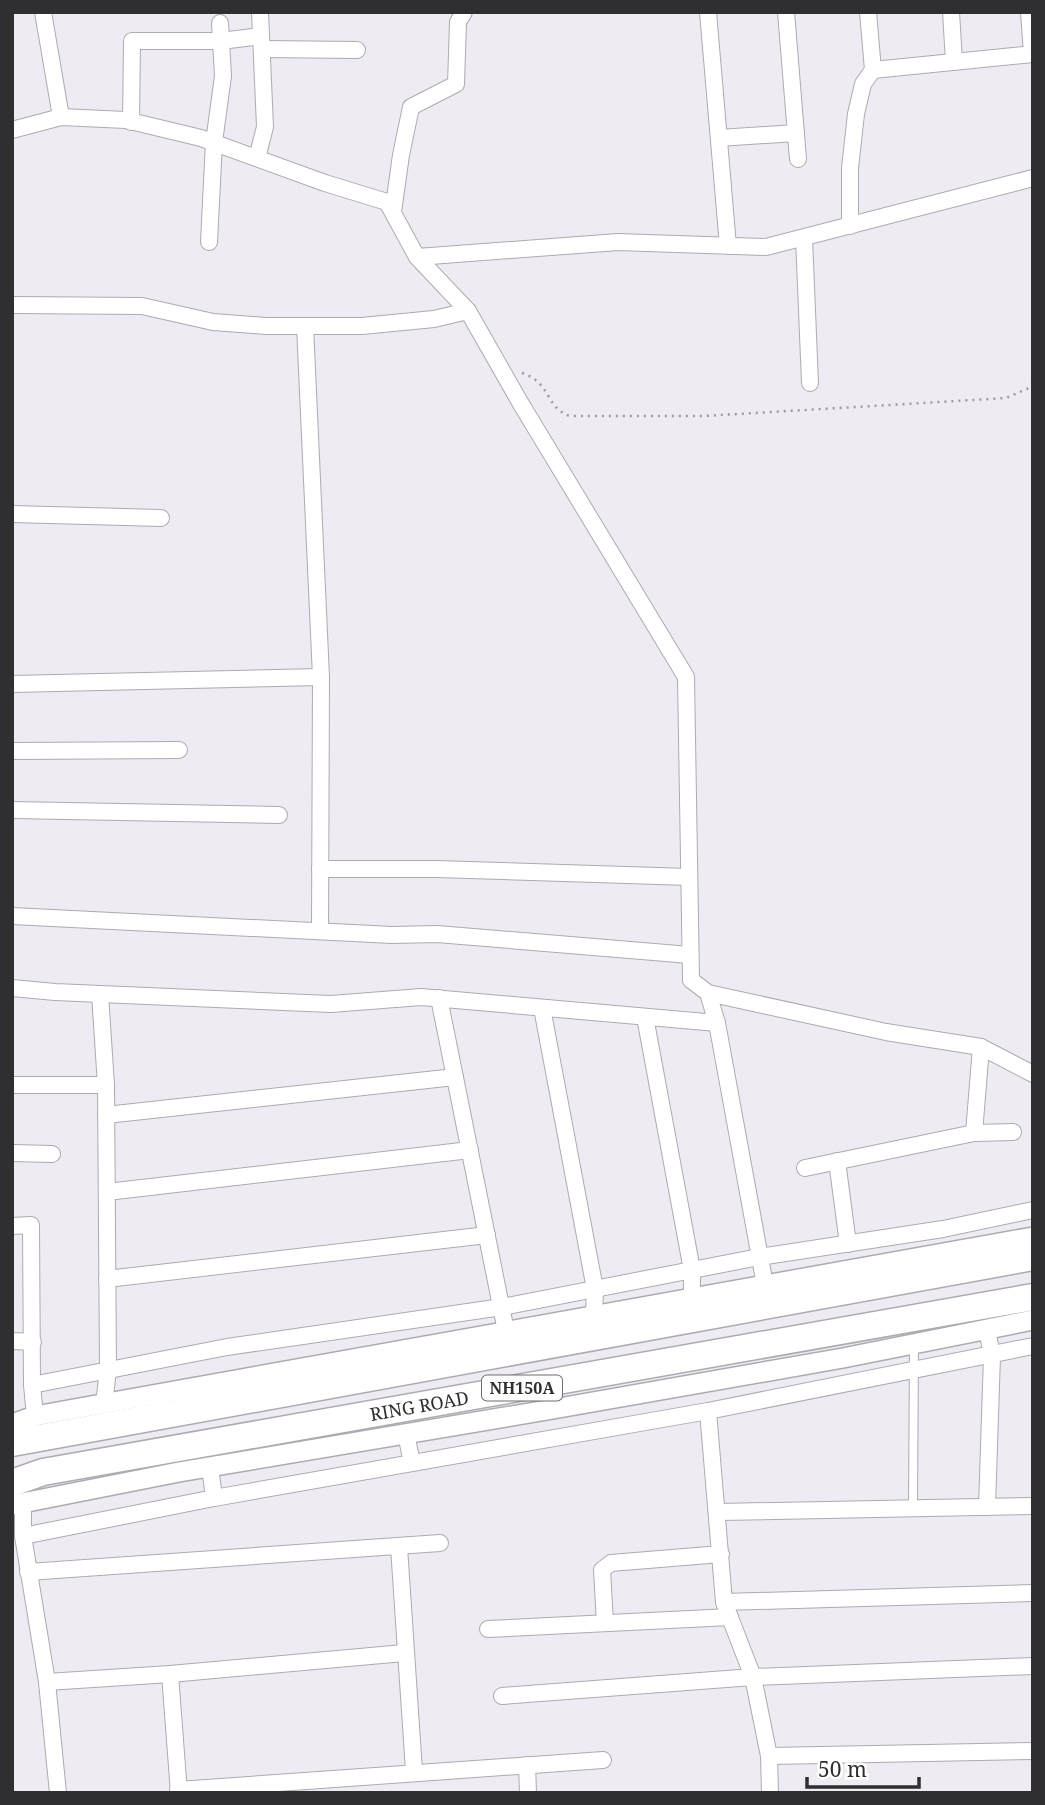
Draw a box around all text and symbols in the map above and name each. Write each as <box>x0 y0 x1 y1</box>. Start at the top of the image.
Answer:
road number: NH150A <box>482 1376 562 1400</box>
street label: RING ROAD <box>368 1385 471 1426</box>
scale bar <box>807 1745 919 1789</box>
text: 50 m <box>818 1755 867 1783</box>

